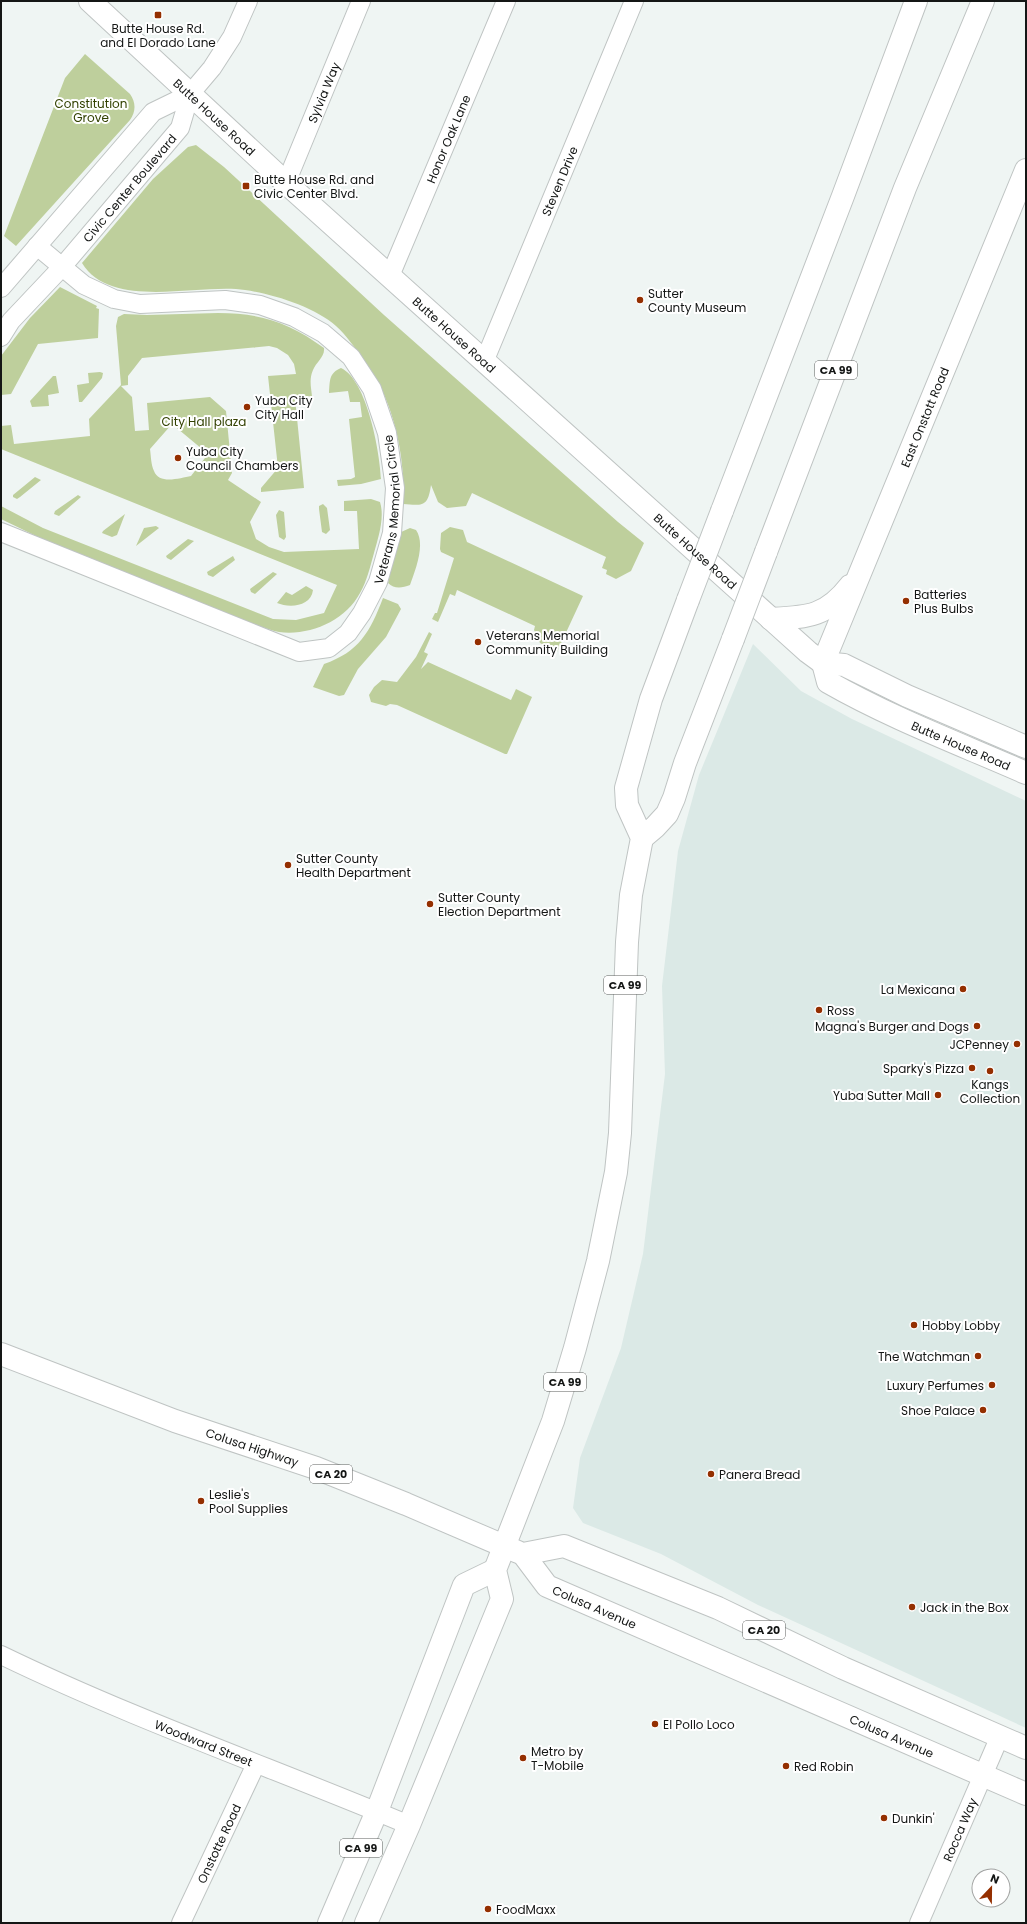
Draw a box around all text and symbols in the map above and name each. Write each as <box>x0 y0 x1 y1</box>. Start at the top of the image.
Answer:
marker: Butte House Rd. and El Dorado Lane <box>153 10 163 20</box>
place label: Butte House Rd. and El Dorado Lane <box>100 20 216 51</box>
street label: Sylvia Way <box>303 59 344 125</box>
street label: Butte House Road <box>170 74 259 159</box>
street label: Honor Oak Lane <box>422 92 474 186</box>
park label: Constitution Grove <box>55 95 127 126</box>
street label: Civic Center Boulevard <box>78 130 180 246</box>
street label: Steven Drive <box>537 144 581 218</box>
place label: Butte House Rd. and Civic Center Blvd. <box>254 171 374 202</box>
marker: Butte House Rd. and Civic Center Blvd. <box>241 181 251 191</box>
place label: Sutter County Museum <box>648 285 746 316</box>
street label: Butte House Road <box>409 293 500 376</box>
marker: Sutter County Museum <box>635 295 645 305</box>
road number: CA 99 <box>815 361 857 379</box>
street label: East Onstott Road <box>896 364 952 470</box>
place label: Yuba City City Hall <box>255 392 313 423</box>
marker: Yuba City City Hall <box>242 402 252 412</box>
park label: City Hall plaza <box>162 413 246 430</box>
street label: Veterans Memorial Circle <box>369 434 404 586</box>
place label: Yuba City Council Chambers <box>186 443 298 474</box>
marker: Yuba City Council Chambers <box>173 453 183 463</box>
street label: Butte House Road <box>650 509 741 593</box>
place label: Batteries Plus Bulbs <box>914 586 973 617</box>
marker: Batteries Plus Bulbs <box>901 596 911 606</box>
place label: Veterans Memorial Community Building <box>486 627 608 658</box>
marker: Veterans Memorial Community Building <box>473 637 483 647</box>
street label: Butte House Road <box>909 716 1013 774</box>
place label: Sutter County Health Department <box>296 850 411 881</box>
marker: Sutter County Health Department <box>283 860 293 870</box>
place label: Sutter County Election Department <box>438 889 561 920</box>
marker: Sutter County Election Department <box>425 899 435 909</box>
road number: CA 99 <box>604 976 646 994</box>
place label: La Mexicana <box>881 981 955 998</box>
marker: La Mexicana <box>958 984 968 994</box>
place label: Ross <box>827 1002 855 1019</box>
marker: Ross <box>814 1005 824 1015</box>
place label: Magna's Burger and Dogs <box>815 1018 969 1035</box>
marker: Magna's Burger and Dogs <box>972 1021 982 1031</box>
place label: JCPenney <box>949 1036 1009 1053</box>
marker: JCPenney <box>1012 1039 1022 1049</box>
place label: Sparky's Pizza <box>883 1060 964 1077</box>
marker: Sparky's Pizza <box>967 1063 977 1073</box>
marker: Kangs Collection <box>985 1066 995 1076</box>
place label: Kangs Collection <box>960 1076 1020 1107</box>
place label: Yuba Sutter Mall <box>833 1087 930 1104</box>
marker: Yuba Sutter Mall <box>933 1090 943 1100</box>
place label: Hobby Lobby <box>922 1317 1000 1334</box>
marker: Hobby Lobby <box>909 1320 919 1330</box>
place label: The Watchman <box>878 1348 970 1365</box>
marker: The Watchman <box>973 1351 983 1361</box>
road number: CA 99 <box>544 1373 586 1391</box>
place label: Luxury Perfumes <box>887 1377 984 1394</box>
marker: Luxury Perfumes <box>987 1380 997 1390</box>
place label: Shoe Palace <box>901 1402 975 1419</box>
marker: Shoe Palace <box>978 1405 988 1415</box>
street label: Colusa Highway <box>204 1423 301 1470</box>
road number: CA 20 <box>310 1465 352 1483</box>
place label: Panera Bread <box>719 1466 800 1483</box>
marker: Panera Bread <box>706 1469 716 1479</box>
place label: Leslie's Pool Supplies <box>209 1486 288 1517</box>
marker: Leslie's Pool Supplies <box>196 1496 206 1506</box>
street label: Colusa Avenue <box>550 1581 640 1632</box>
place label: Jack in the Box <box>920 1599 1009 1616</box>
marker: Jack in the Box <box>907 1602 917 1612</box>
road number: CA 20 <box>743 1621 785 1639</box>
street label: Colusa Avenue <box>847 1710 937 1762</box>
street label: Woodward Street <box>152 1715 255 1770</box>
place label: El Pollo Loco <box>663 1716 735 1733</box>
marker: El Pollo Loco <box>650 1719 660 1729</box>
place label: Metro by T-Mobile <box>531 1743 584 1774</box>
marker: Metro by T-Mobile <box>518 1753 528 1763</box>
place label: Red Robin <box>794 1758 854 1775</box>
marker: Red Robin <box>781 1761 791 1771</box>
street label: Rocca Way <box>938 1795 981 1864</box>
street label: Onstotte Road <box>192 1801 245 1886</box>
place label: Dunkin' <box>892 1810 935 1827</box>
marker: Dunkin' <box>879 1813 889 1823</box>
road number: CA 99 <box>340 1839 382 1857</box>
north arrow <box>971 1868 1011 1908</box>
text: N <box>988 1870 1002 1888</box>
place label: FoodMaxx <box>496 1901 556 1918</box>
marker: FoodMaxx <box>483 1904 493 1914</box>

